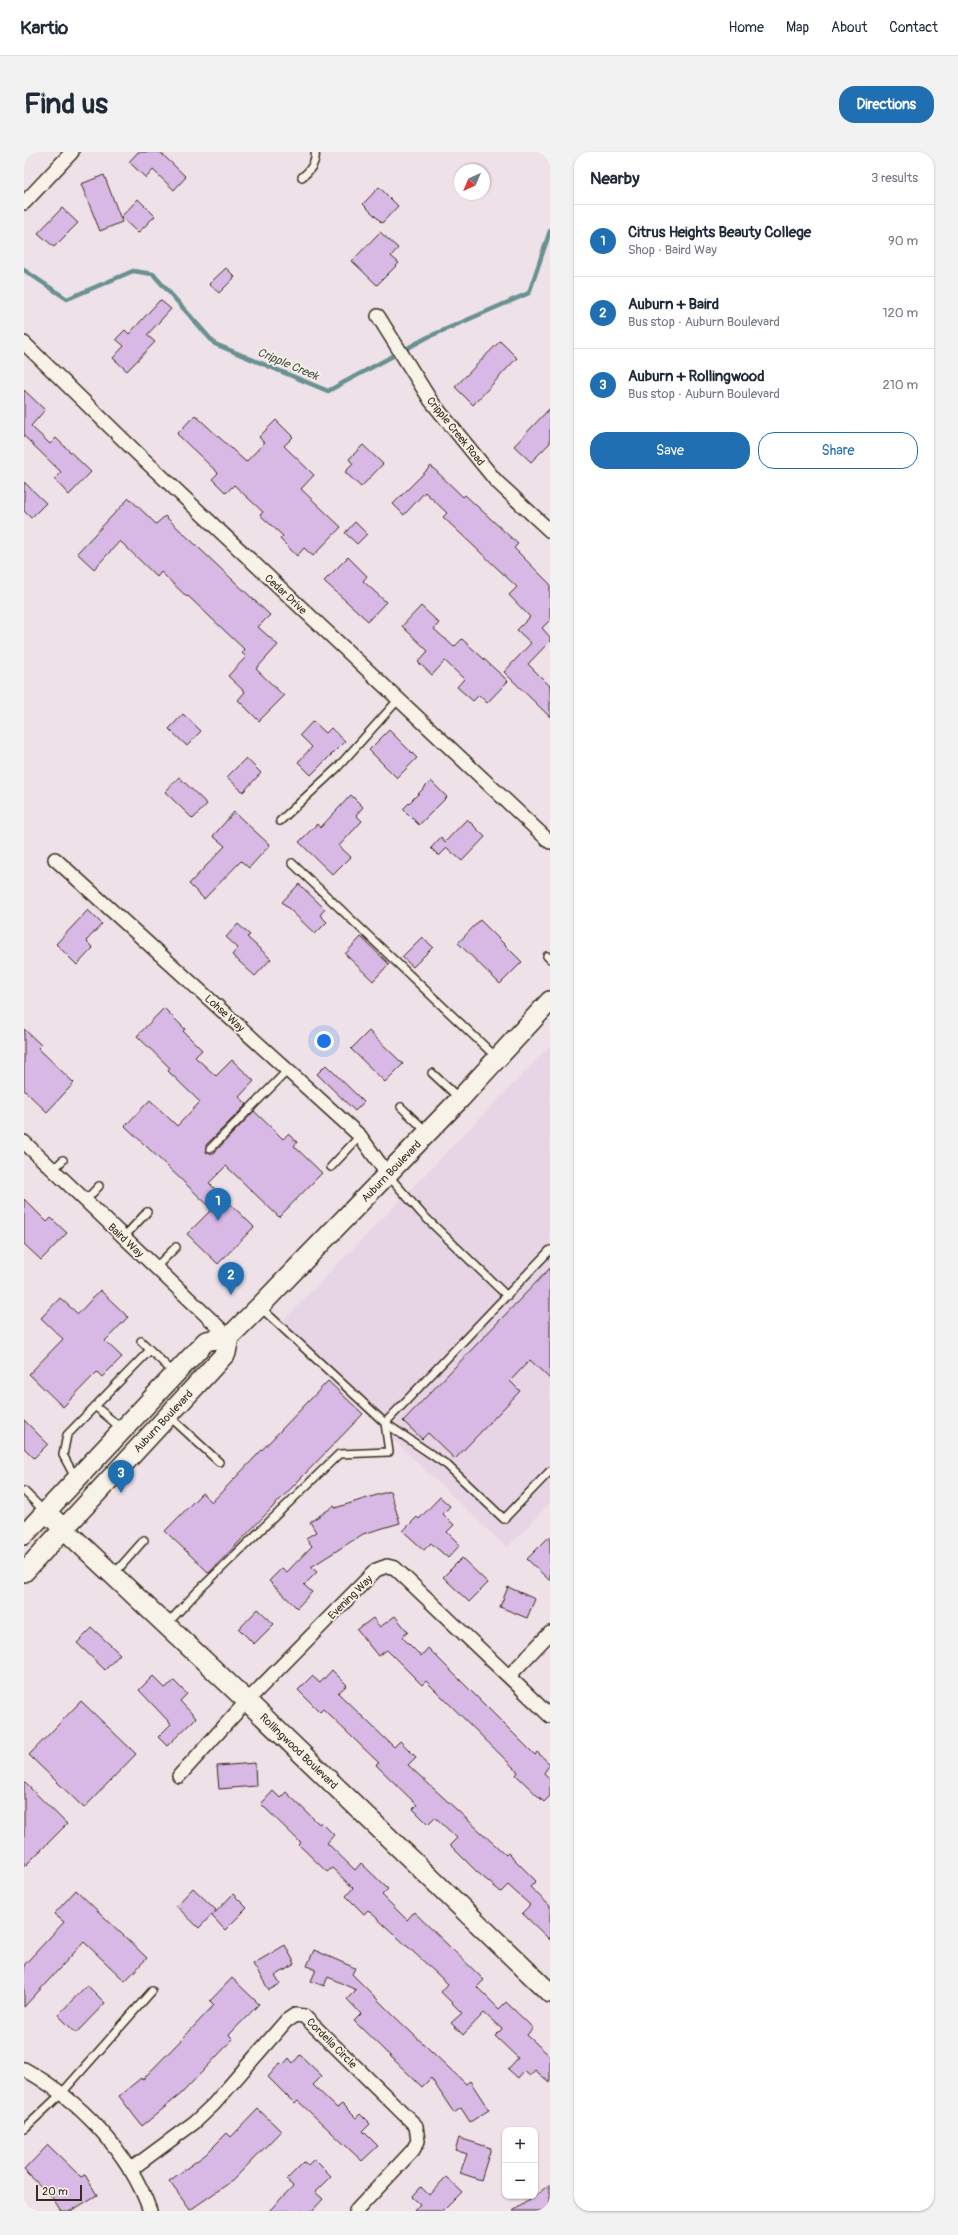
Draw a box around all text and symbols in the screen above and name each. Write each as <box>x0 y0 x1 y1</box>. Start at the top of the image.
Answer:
text: Kartio <box>20 16 68 40</box>
text: Home <box>729 19 764 36</box>
text: Map <box>786 19 809 36</box>
text: About <box>831 19 867 36</box>
text: Contact <box>889 19 938 36</box>
button: Directions <box>839 86 934 123</box>
text: Find us <box>24 87 108 122</box>
north arrow <box>454 164 490 200</box>
text: Nearby <box>590 168 639 189</box>
text: 3 results <box>871 170 918 186</box>
text: Citrus Heights Beauty College <box>628 223 811 242</box>
text: 1 <box>600 233 606 249</box>
text: 90 m <box>888 233 918 249</box>
text: Shop · Baird Way <box>628 242 717 258</box>
text: Auburn + Baird <box>628 295 719 314</box>
text: 2 <box>599 305 607 321</box>
text: 120 m <box>882 305 918 321</box>
text: Bus stop · Auburn Boulevard <box>628 314 780 330</box>
water label: Cripple Creek <box>255 345 321 384</box>
text: Auburn + Rollingwood <box>628 367 765 386</box>
text: 3 <box>599 377 607 393</box>
text: 210 m <box>882 377 918 393</box>
text: Bus stop · Auburn Boulevard <box>628 386 780 402</box>
street label: Cripple Creek Road <box>424 394 487 468</box>
button: Save <box>590 432 750 469</box>
button: Share <box>758 432 918 469</box>
street label: Cedar Drive <box>262 572 310 617</box>
street label: Lohse Way <box>202 992 248 1035</box>
your location <box>314 1031 334 1051</box>
street label: Auburn Boulevard <box>359 1138 424 1205</box>
pin: 1 <box>205 1188 231 1221</box>
street label: Baird Way <box>105 1221 146 1260</box>
pin: 2 <box>218 1262 244 1295</box>
street label: Auburn Boulevard <box>131 1387 196 1455</box>
pin: 3 <box>108 1460 134 1493</box>
street label: Evening Way <box>325 1572 375 1622</box>
street label: Rollingwood Boulevard <box>257 1711 340 1792</box>
street label: Cordelia Circle <box>304 2016 360 2072</box>
map controls <box>502 2127 538 2199</box>
button: + <box>502 2127 538 2163</box>
button: − <box>502 2163 538 2199</box>
scale bar <box>36 2183 82 2202</box>
text: 20 m <box>42 2185 68 2198</box>

